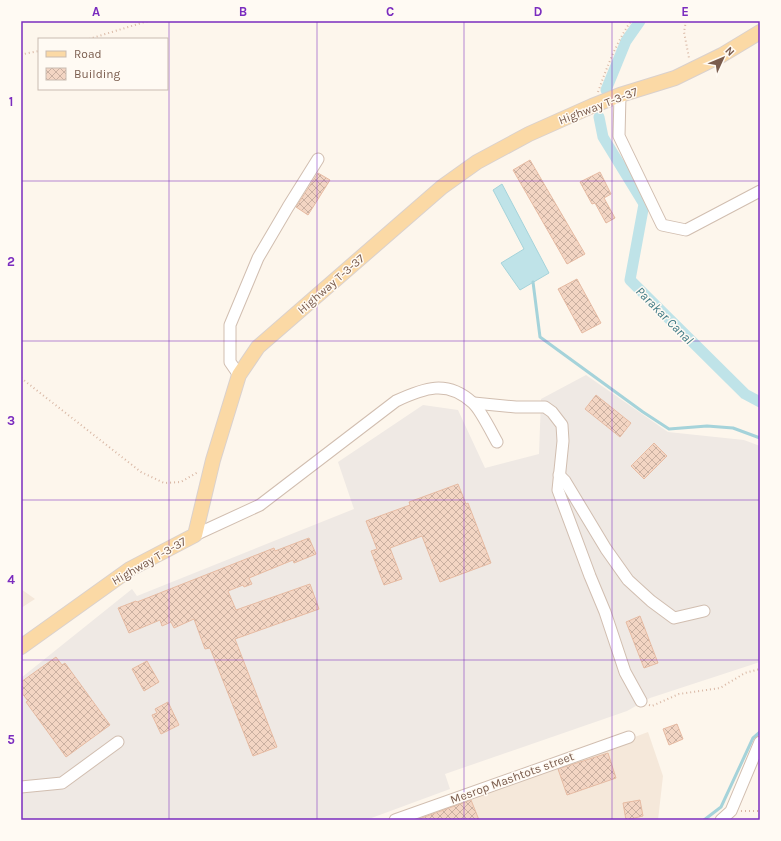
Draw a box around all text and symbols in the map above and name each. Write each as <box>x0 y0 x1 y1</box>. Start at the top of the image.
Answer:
text: A <box>92 4 100 19</box>
text: B <box>239 4 247 19</box>
text: C <box>386 4 394 19</box>
text: D <box>534 4 543 19</box>
text: E <box>681 4 689 19</box>
legend <box>38 38 168 90</box>
north arrow <box>703 38 743 78</box>
text: N <box>722 44 737 59</box>
text: Road <box>74 47 102 61</box>
text: Building <box>74 67 121 81</box>
street label: Highway T-3-37 <box>557 84 640 127</box>
text: 1 <box>9 94 13 109</box>
street label: Highway T-3-37 <box>295 251 367 317</box>
text: 2 <box>7 254 15 269</box>
water label: Parakar Canal <box>633 284 696 347</box>
text: 3 <box>7 413 15 428</box>
street label: Highway T-3-37 <box>109 534 189 588</box>
text: 4 <box>7 572 15 587</box>
text: 5 <box>7 732 15 747</box>
street label: Mesrop Mashtots street <box>448 749 576 807</box>

